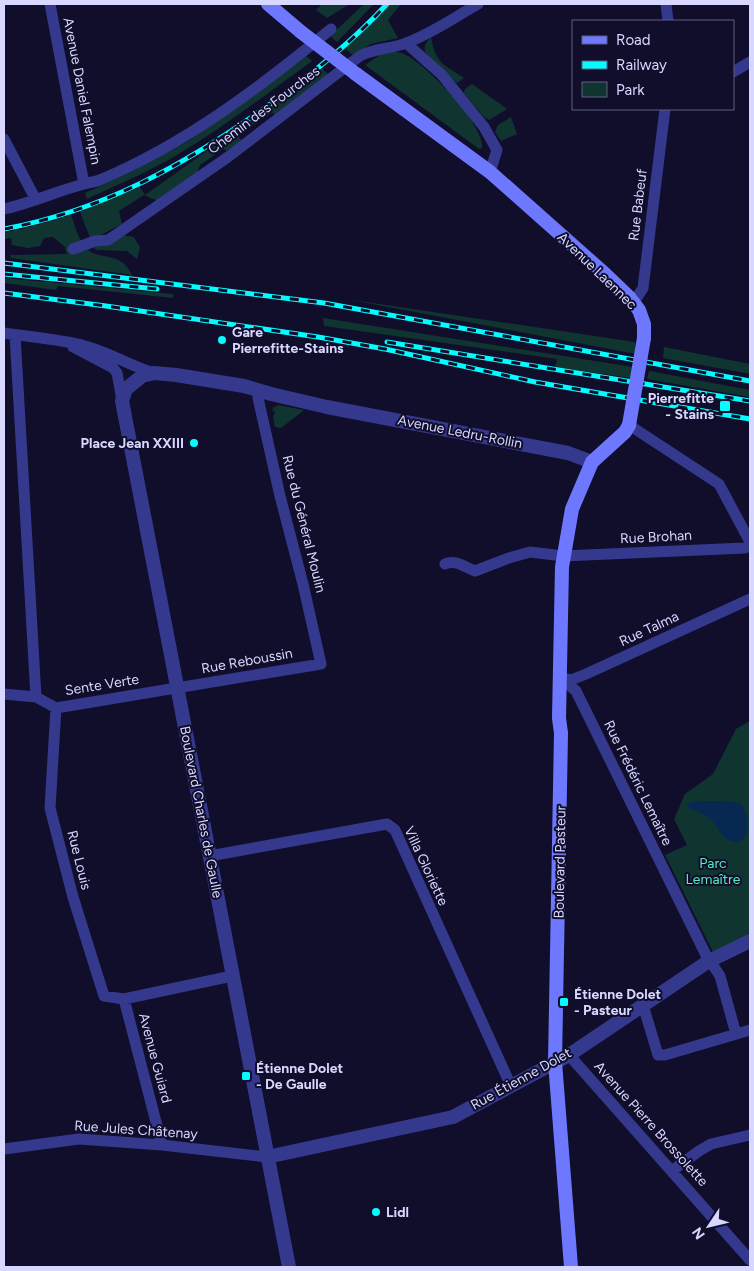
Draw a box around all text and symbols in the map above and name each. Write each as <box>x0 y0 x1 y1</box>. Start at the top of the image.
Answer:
street label: Avenue Daniel Falempin <box>59 16 105 166</box>
legend <box>572 20 734 110</box>
text: Road <box>616 31 651 49</box>
text: Railway <box>616 56 667 74</box>
street label: Chemin des Fourches <box>205 62 323 158</box>
text: Park <box>616 81 645 99</box>
street label: Rue Babeuf <box>625 167 651 242</box>
street label: Avenue Laennec <box>554 229 641 313</box>
place label: Gare Pierrefitte-Stains <box>232 324 344 357</box>
marker: Gare Pierrefitte-Stains <box>216 334 228 346</box>
place label: Pierrefitte - Stains <box>648 390 714 423</box>
marker: Pierrefitte - Stains <box>718 399 732 413</box>
street label: Avenue Ledru-Rollin <box>396 412 524 452</box>
place label: Place Jean XXIII <box>81 435 184 452</box>
marker: Place Jean XXIII <box>188 437 200 449</box>
street label: Rue du Général Moulin <box>279 453 329 595</box>
street label: Rue Brohan <box>620 527 693 547</box>
street label: Rue Talma <box>616 608 682 650</box>
street label: Rue Reboussin <box>200 645 294 677</box>
street label: Sente Verte <box>64 671 141 699</box>
street label: Rue Frédéric Lemaître <box>600 718 676 849</box>
street label: Boulevard Charles de Gaulle <box>176 725 226 900</box>
street label: Boulevard Pasteur <box>551 805 569 919</box>
street label: Villa Gloriette <box>400 824 452 909</box>
street label: Rue Louis <box>63 829 95 891</box>
park label: Parc Lemaître <box>686 855 741 888</box>
place label: Étienne Dolet - Pasteur <box>574 986 661 1019</box>
marker: Étienne Dolet - Pasteur <box>558 996 570 1008</box>
street label: Avenue Guiard <box>135 1011 175 1105</box>
street label: Rue Étienne Dolet <box>468 1044 574 1114</box>
street label: Avenue Pierre Brossolette <box>591 1058 712 1190</box>
place label: Étienne Dolet - De Gaulle <box>256 1060 343 1093</box>
marker: Étienne Dolet - De Gaulle <box>240 1070 252 1082</box>
street label: Rue Jules Châtenay <box>74 1117 199 1143</box>
north arrow <box>684 1201 734 1251</box>
place label: Lidl <box>386 1204 409 1221</box>
marker: Lidl <box>370 1206 382 1218</box>
text: N <box>689 1224 709 1242</box>

